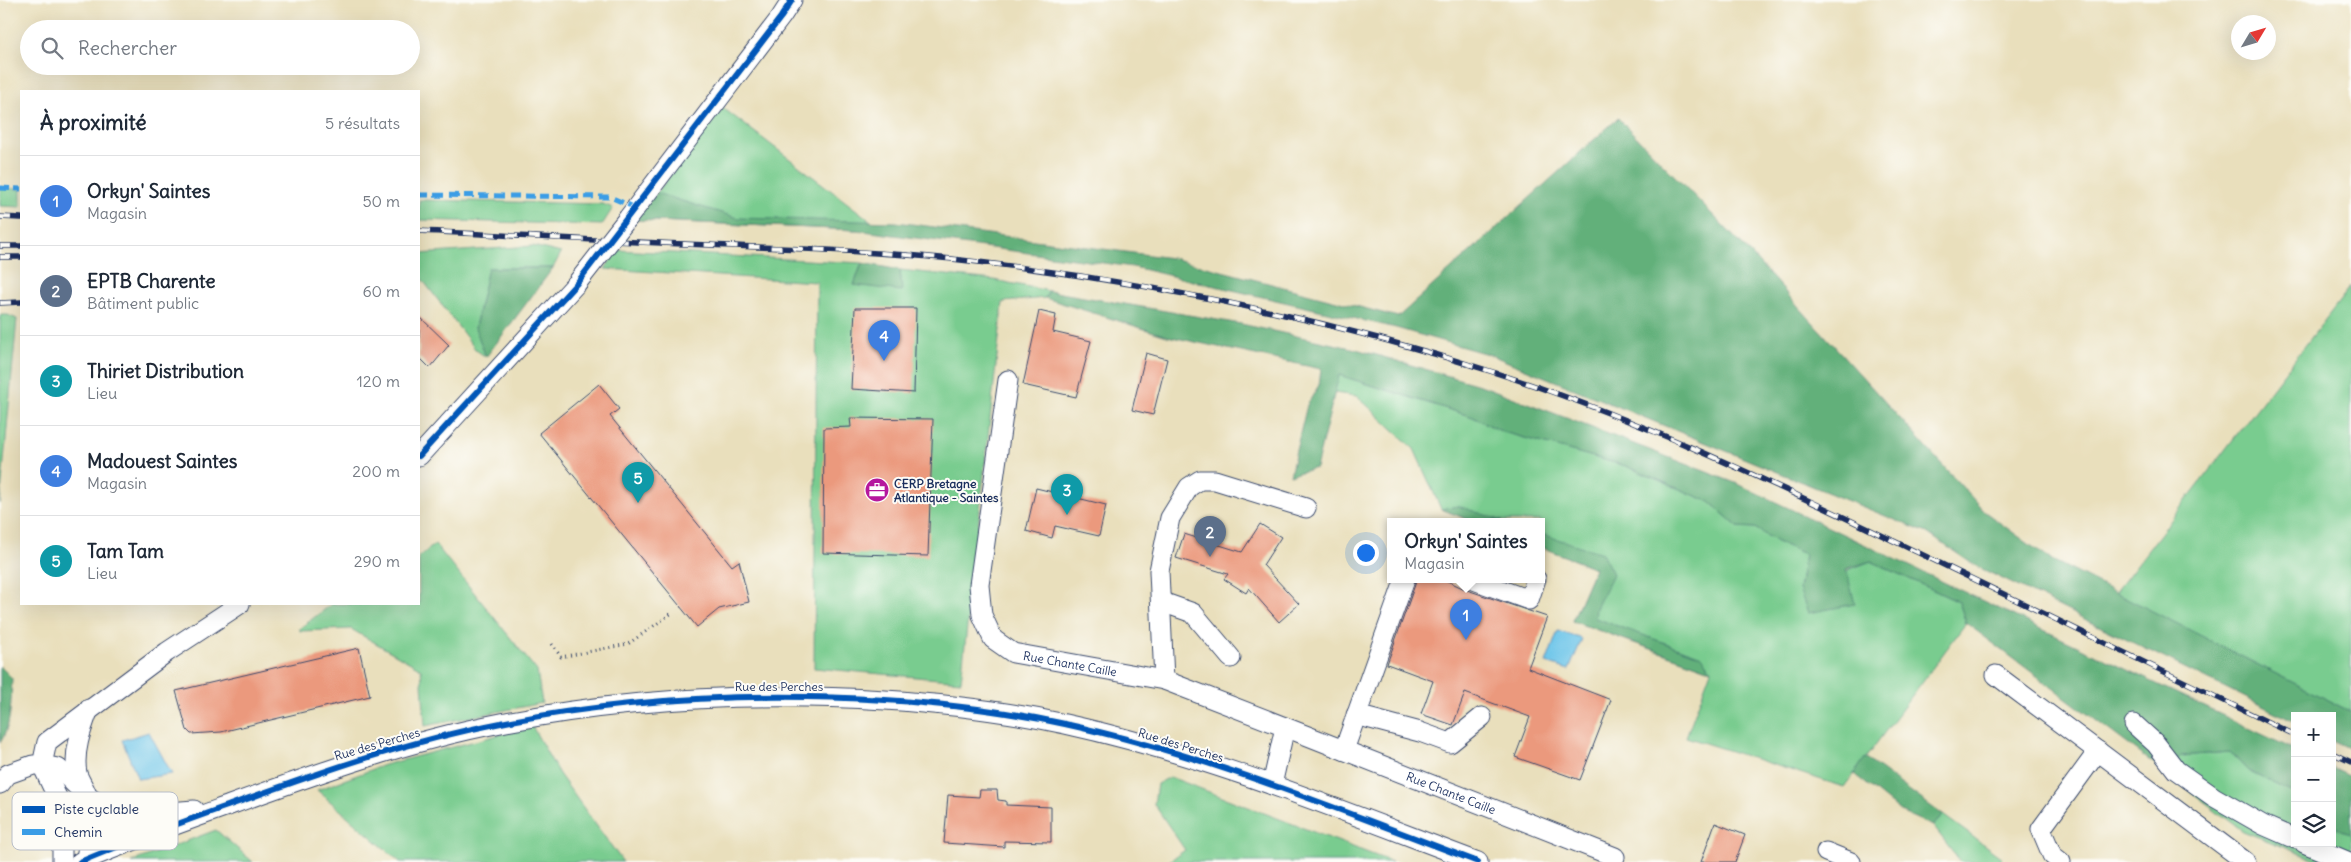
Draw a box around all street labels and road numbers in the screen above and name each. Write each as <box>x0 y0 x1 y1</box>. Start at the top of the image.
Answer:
street label: Rue Chante Caille <box>1022 647 1118 679</box>
street label: Rue des Perches <box>735 679 823 694</box>
street label: Rue des Perches <box>332 725 422 763</box>
street label: Rue des Perches <box>1136 725 1226 765</box>
street label: Rue Chante Caille <box>1404 768 1498 817</box>

